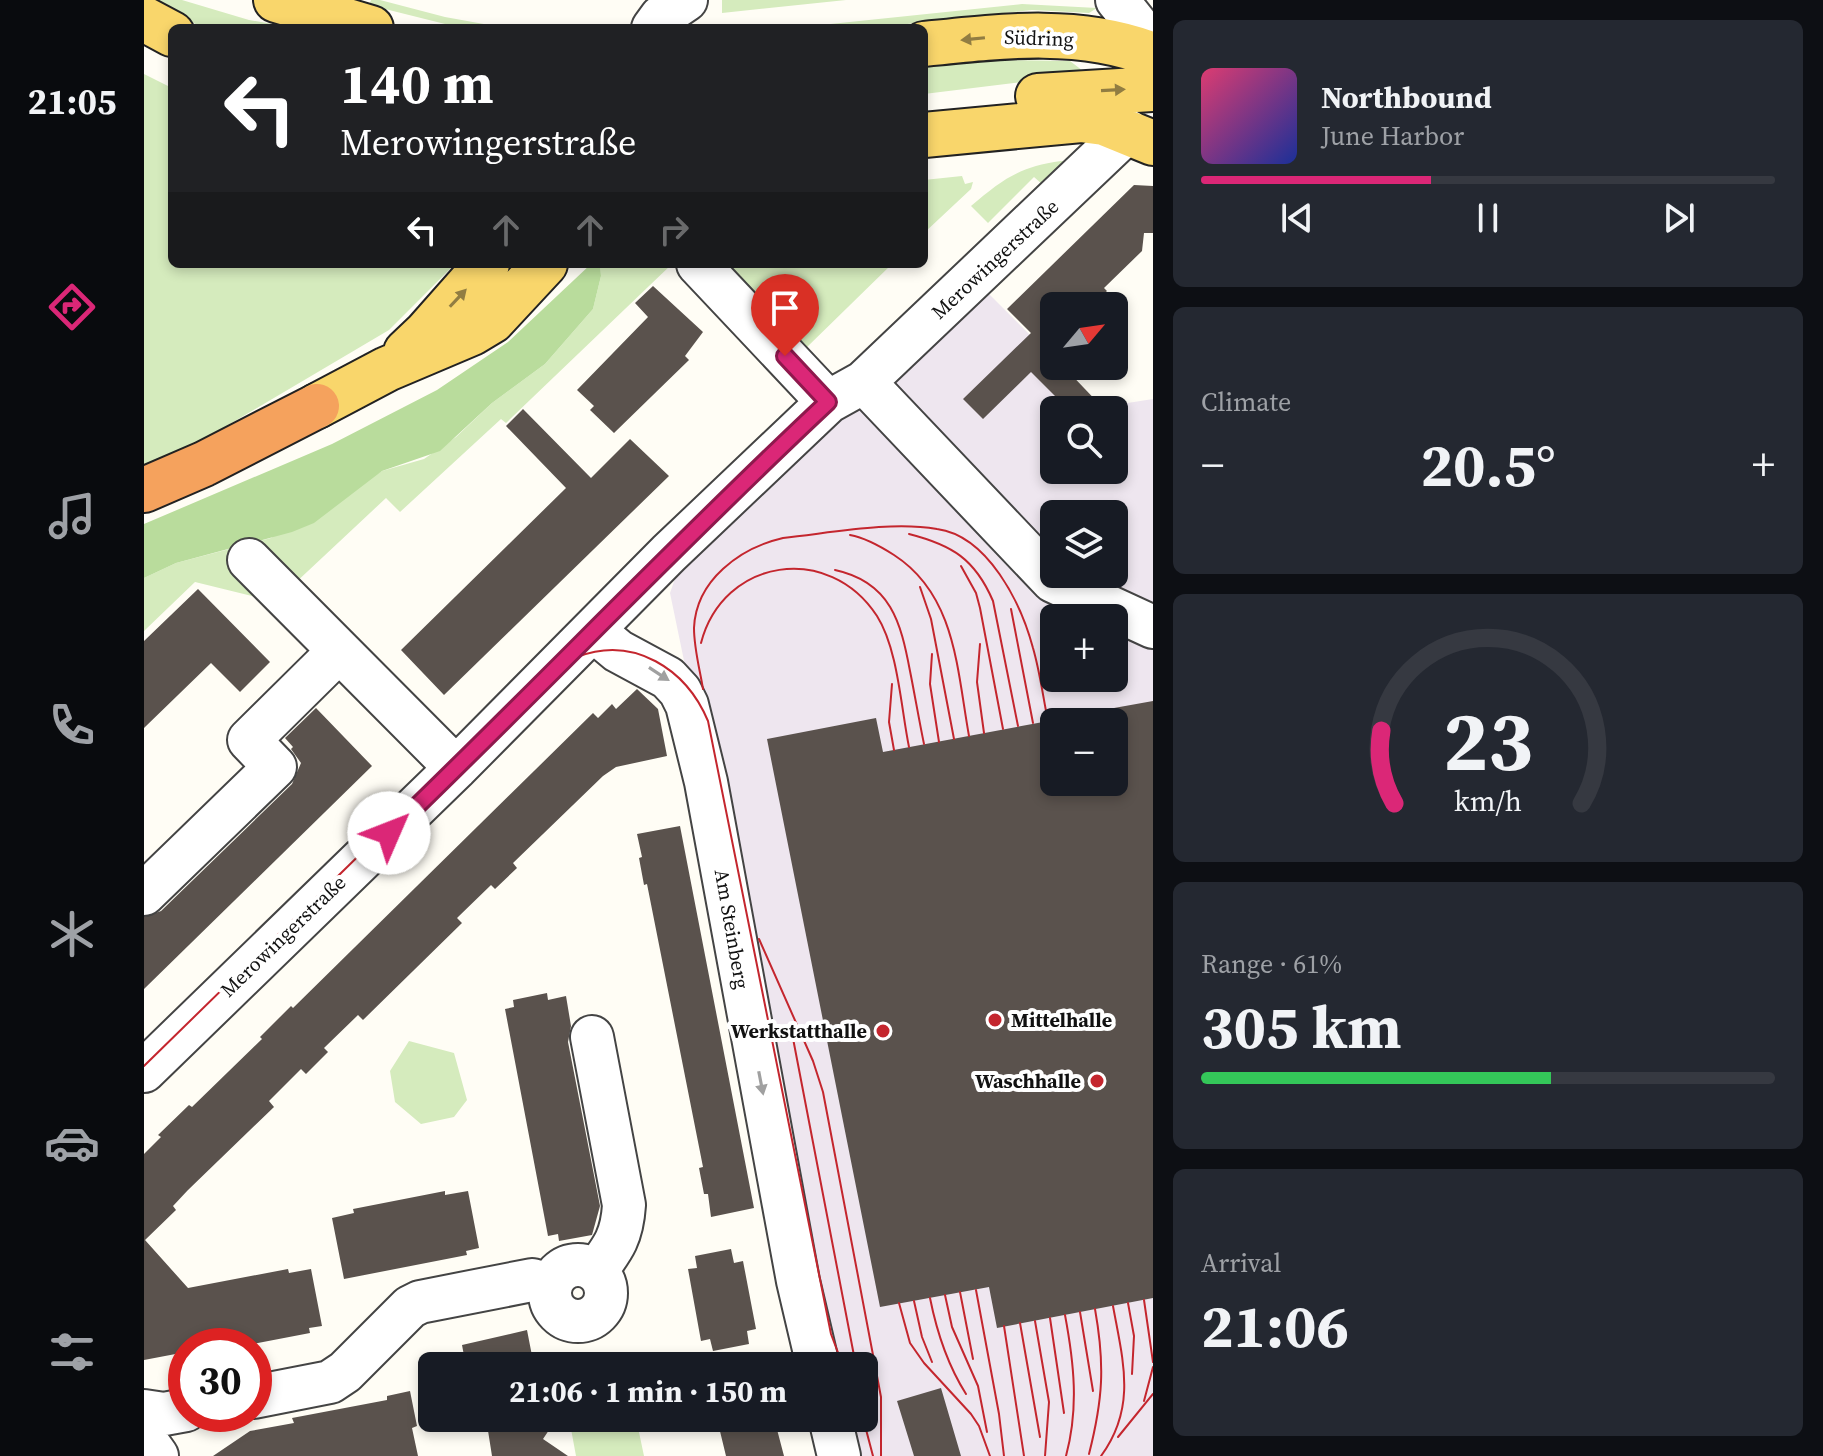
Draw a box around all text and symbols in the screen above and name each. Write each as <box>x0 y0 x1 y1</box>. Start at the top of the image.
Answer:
street label: Südring <box>1004 23 1074 53</box>
one-way arrow <box>960 32 985 45</box>
text: 140 m <box>340 45 494 122</box>
icon: left <box>208 56 312 160</box>
text: 21:05 <box>28 77 116 126</box>
text: Northbound <box>1321 77 1492 118</box>
one-way arrow <box>1101 83 1126 96</box>
text: Merowingerstraße <box>340 118 636 167</box>
text: June Harbor <box>1321 118 1464 154</box>
street label: Merowingerstraße <box>925 193 1065 325</box>
icon: previous <box>1275 196 1319 240</box>
icon: pause <box>1466 196 1510 240</box>
icon: next <box>1657 196 1701 240</box>
icon: left <box>400 208 444 252</box>
icon: ahead <box>484 208 528 252</box>
icon: ahead <box>568 208 612 252</box>
icon: right <box>652 208 696 252</box>
pin <box>751 274 819 356</box>
icon: directions <box>44 279 100 335</box>
icon: arrive <box>763 286 807 330</box>
one-way arrow <box>448 289 467 308</box>
north arrow <box>1040 292 1128 380</box>
map controls <box>1040 292 1128 796</box>
text: Climate <box>1201 384 1291 420</box>
button: search <box>1040 396 1128 484</box>
text: 20.5° <box>1420 424 1556 506</box>
text: − <box>1201 434 1224 495</box>
text: + <box>1752 434 1775 495</box>
icon: music <box>44 488 100 544</box>
button: layers <box>1040 500 1128 588</box>
button: + <box>1040 604 1128 692</box>
one-way arrow <box>648 666 670 680</box>
text: 23 <box>1443 684 1533 798</box>
icon: phone <box>44 697 100 753</box>
button: − <box>1040 708 1128 796</box>
text: km/h <box>1454 781 1522 821</box>
position arrow <box>347 791 431 875</box>
street label: Am Steinberg <box>708 867 756 991</box>
street label: Merowingerstraße <box>214 869 352 1003</box>
icon: climate <box>44 906 100 962</box>
text: Range · 61% <box>1201 946 1342 982</box>
text: 305 km <box>1201 986 1402 1068</box>
place label: Mittelhalle <box>1011 1006 1112 1034</box>
marker: Mittelhalle <box>986 1011 1004 1029</box>
place label: Werkstatthalle <box>731 1017 867 1045</box>
marker: Werkstatthalle <box>874 1022 892 1040</box>
place label: Waschhalle <box>975 1067 1081 1095</box>
one-way arrow <box>755 1070 767 1095</box>
marker: Waschhalle <box>1088 1072 1106 1090</box>
icon: car <box>44 1115 100 1171</box>
text: Arrival <box>1201 1245 1281 1281</box>
text: 21:06 <box>1201 1285 1349 1367</box>
icon: filters <box>44 1324 100 1380</box>
speed limit sign: 30 <box>168 1328 272 1432</box>
text: 21:06 · 1 min · 150 m <box>509 1371 787 1412</box>

